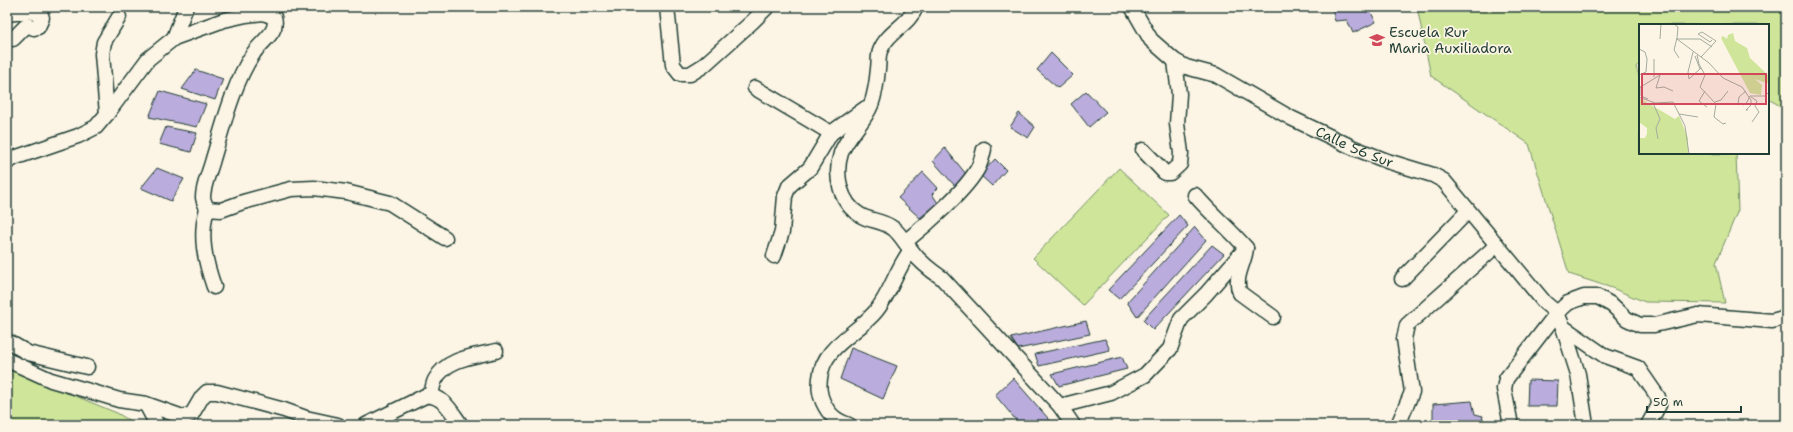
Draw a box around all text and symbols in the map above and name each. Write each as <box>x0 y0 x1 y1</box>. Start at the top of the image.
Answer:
place label: Escuela Rur Maria Auxiliadora <box>1389 23 1512 57</box>
inset map <box>1639 24 1769 154</box>
school or university icon: Escuela Rur Maria Auxiliadora <box>1368 31 1386 49</box>
street label: Calle 56 Sur <box>1313 122 1396 172</box>
scale bar <box>1647 388 1741 414</box>
text: 50 m <box>1653 394 1683 410</box>

